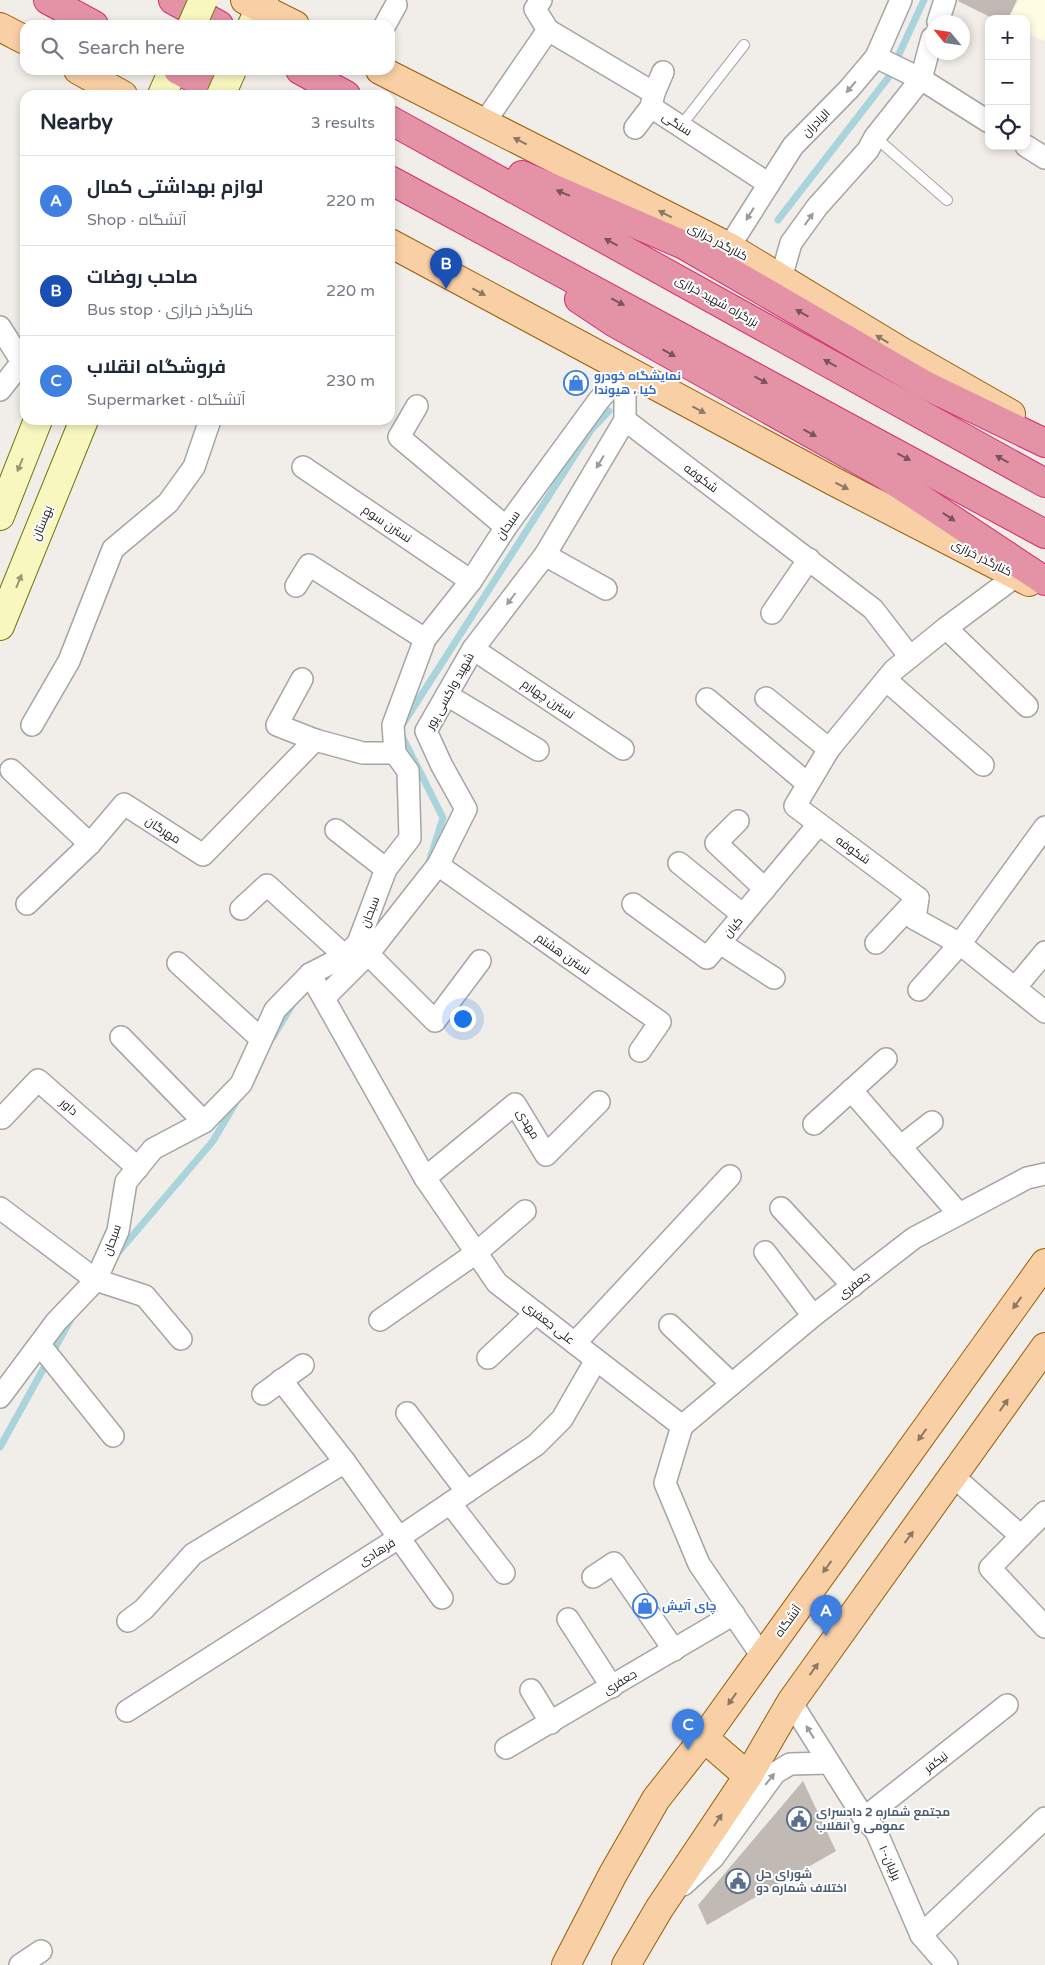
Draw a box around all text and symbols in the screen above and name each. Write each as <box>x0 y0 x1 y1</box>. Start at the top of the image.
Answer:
north arrow <box>925 15 970 60</box>
map controls <box>985 15 1030 150</box>
button: + <box>985 15 1030 60</box>
search box <box>20 20 395 75</box>
icon: search <box>38 34 66 62</box>
text: Search here <box>78 37 185 59</box>
button: − <box>985 60 1030 105</box>
one-way arrow <box>845 81 857 93</box>
button: locate <box>985 105 1030 150</box>
street label: الیادران <box>799 106 833 140</box>
street label: سنگی <box>660 109 695 139</box>
text: Nearby <box>40 110 113 135</box>
text: 3 results <box>311 113 375 133</box>
one-way arrow <box>513 137 527 145</box>
text: لوازم بهداشتی کمال <box>87 176 263 198</box>
one-way arrow <box>556 188 570 196</box>
text: A <box>50 191 62 211</box>
text: 220 m <box>326 191 375 211</box>
one-way arrow <box>746 207 755 220</box>
text: Shop · آتشگاه <box>87 210 187 230</box>
one-way arrow <box>658 210 672 218</box>
one-way arrow <box>804 212 814 226</box>
street label: کنارگذر خرازی <box>686 220 750 264</box>
one-way arrow <box>604 238 618 246</box>
pin: B <box>430 248 462 289</box>
text: صاحب روضات <box>87 266 198 288</box>
street label: بزرگراه شهید خرازی <box>673 272 761 330</box>
text: B <box>50 281 62 301</box>
text: 220 m <box>326 281 375 301</box>
one-way arrow <box>471 288 486 296</box>
one-way arrow <box>611 298 625 307</box>
text: Bus stop · کنارگذر خرازی <box>87 300 253 320</box>
one-way arrow <box>794 309 809 317</box>
one-way arrow <box>875 335 888 344</box>
one-way arrow <box>662 349 675 358</box>
text: فروشگاه انقلاب <box>87 356 226 378</box>
one-way arrow <box>822 359 837 367</box>
place label: نمایشگاه خودرو کیا ، هیوندا <box>594 369 681 398</box>
shop icon: نمایشگاه خودرو کیا ، هیوندا <box>563 370 589 396</box>
text: C <box>50 371 62 391</box>
text: 230 m <box>326 371 375 391</box>
one-way arrow <box>754 376 768 384</box>
text: Supermarket · آتشگاه <box>87 390 246 410</box>
one-way arrow <box>692 406 706 414</box>
one-way arrow <box>803 429 818 437</box>
one-way arrow <box>897 453 911 461</box>
one-way arrow <box>995 455 1010 463</box>
one-way arrow <box>595 456 604 469</box>
one-way arrow <box>16 458 24 473</box>
street label: شکوفه <box>681 461 721 495</box>
one-way arrow <box>835 482 850 490</box>
street label: بهستان <box>29 503 55 543</box>
street label: نسترن سوم <box>359 503 414 546</box>
street label: سبحان <box>493 508 523 542</box>
one-way arrow <box>942 513 956 522</box>
street label: کنارگذر خرازی <box>949 537 1015 579</box>
one-way arrow <box>15 574 23 588</box>
one-way arrow <box>506 592 517 605</box>
street label: شهید واکسی پور <box>423 650 479 734</box>
street label: نسترن چهارم <box>518 676 577 723</box>
street label: مهرگان <box>143 814 183 846</box>
street label: شکوفه <box>833 833 873 867</box>
street label: سبحان <box>358 894 382 930</box>
street label: کیان <box>720 914 746 940</box>
street label: نسترن هشتم <box>533 930 593 979</box>
your location <box>450 1006 476 1032</box>
street label: داور <box>57 1095 81 1119</box>
street label: مهدی <box>514 1106 542 1142</box>
street label: سبحان <box>100 1222 124 1258</box>
street label: جعفری <box>835 1268 873 1302</box>
one-way arrow <box>1011 1296 1022 1309</box>
street label: علی جعفری <box>521 1299 577 1347</box>
one-way arrow <box>999 1398 1009 1412</box>
one-way arrow <box>917 1428 927 1442</box>
one-way arrow <box>904 1530 914 1544</box>
street label: فرهادی <box>356 1535 398 1569</box>
one-way arrow <box>822 1560 832 1574</box>
shop icon: چای آتیش <box>632 1593 658 1619</box>
pin: A <box>810 1595 842 1636</box>
place label: چای آتیش <box>662 1599 717 1615</box>
street label: آتشگاه <box>772 1602 805 1640</box>
one-way arrow <box>809 1662 819 1676</box>
street label: جعفری <box>601 1667 639 1697</box>
one-way arrow <box>727 1692 737 1706</box>
pin: C <box>672 1709 704 1750</box>
one-way arrow <box>805 1726 815 1739</box>
street label: نیکفر <box>921 1749 951 1776</box>
one-way arrow <box>764 1773 775 1786</box>
place label: مجتمع شماره 2 دادسرای عمومی و انقلاب <box>816 1805 950 1834</box>
public building icon: مجتمع شماره 2 دادسرای عمومی و انقلاب <box>786 1806 812 1832</box>
one-way arrow <box>713 1814 722 1827</box>
street label: ۱۰-برلیان <box>876 1843 904 1883</box>
place label: شورای حل اختلاف شماره دو <box>756 1867 847 1896</box>
public building icon: شورای حل اختلاف شماره دو <box>725 1868 751 1894</box>

